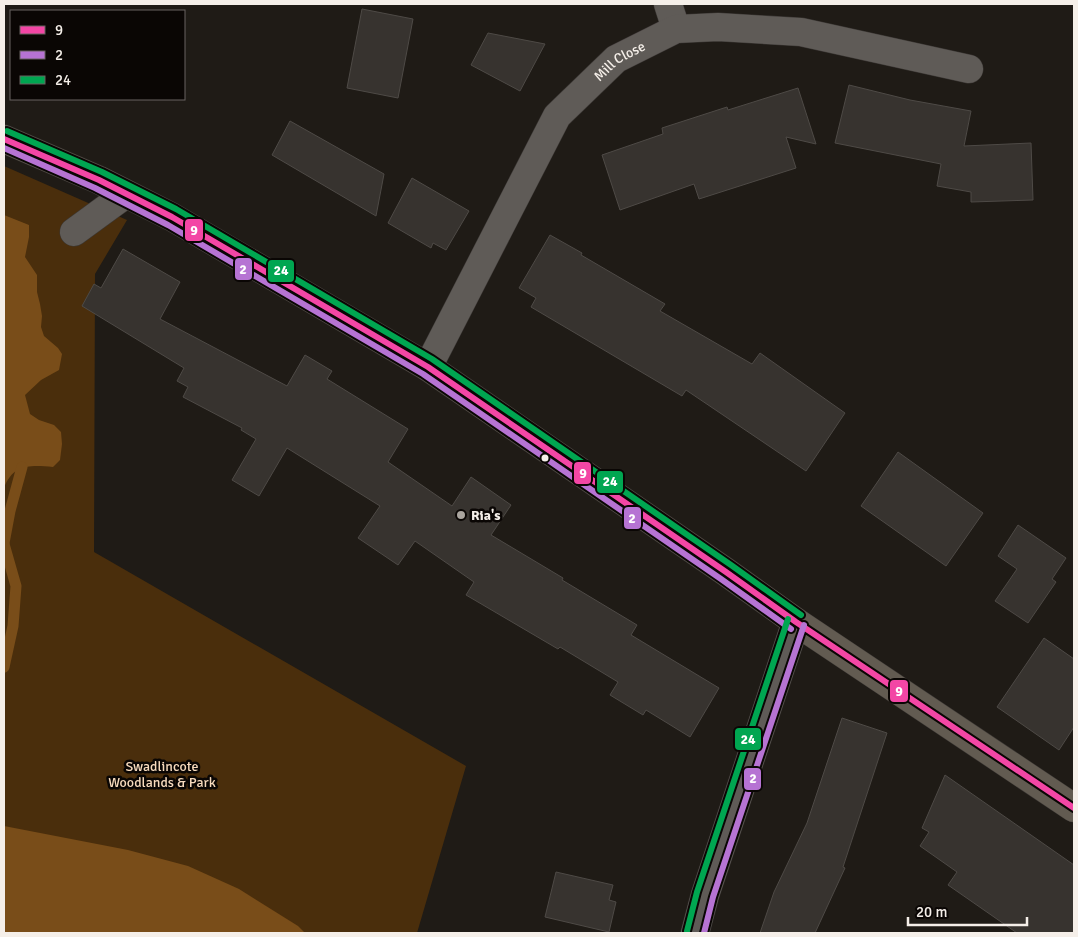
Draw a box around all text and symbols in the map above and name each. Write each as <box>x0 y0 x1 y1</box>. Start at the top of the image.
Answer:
legend <box>10 10 185 100</box>
text: 9 <box>55 21 63 39</box>
street label: Mill Close <box>590 38 648 85</box>
text: 2 <box>55 46 63 64</box>
text: 24 <box>55 71 71 89</box>
line badge: 9 <box>184 218 204 242</box>
text: 9 <box>190 222 198 239</box>
line badge: 2 <box>234 257 253 281</box>
line badge: 24 <box>267 259 295 283</box>
text: 2 <box>239 261 247 278</box>
text: 24 <box>273 262 289 279</box>
unlabelled marker <box>540 453 550 463</box>
line badge: 9 <box>573 461 592 485</box>
text: 9 <box>579 465 587 482</box>
line badge: 24 <box>596 470 624 494</box>
text: 24 <box>602 473 618 490</box>
line badge: 2 <box>623 506 642 530</box>
place label: Ria's <box>471 507 500 524</box>
marker: Ria's <box>455 509 467 521</box>
text: 2 <box>628 510 636 527</box>
line badge: 9 <box>889 679 909 703</box>
text: 9 <box>895 683 903 700</box>
line badge: 24 <box>734 727 762 751</box>
text: 24 <box>740 731 756 748</box>
park label: Swadlincote Woodlands & Park <box>108 758 216 791</box>
line badge: 2 <box>743 767 762 791</box>
text: 2 <box>749 770 757 787</box>
scale bar <box>908 894 1027 926</box>
text: 20 m <box>916 903 947 921</box>

